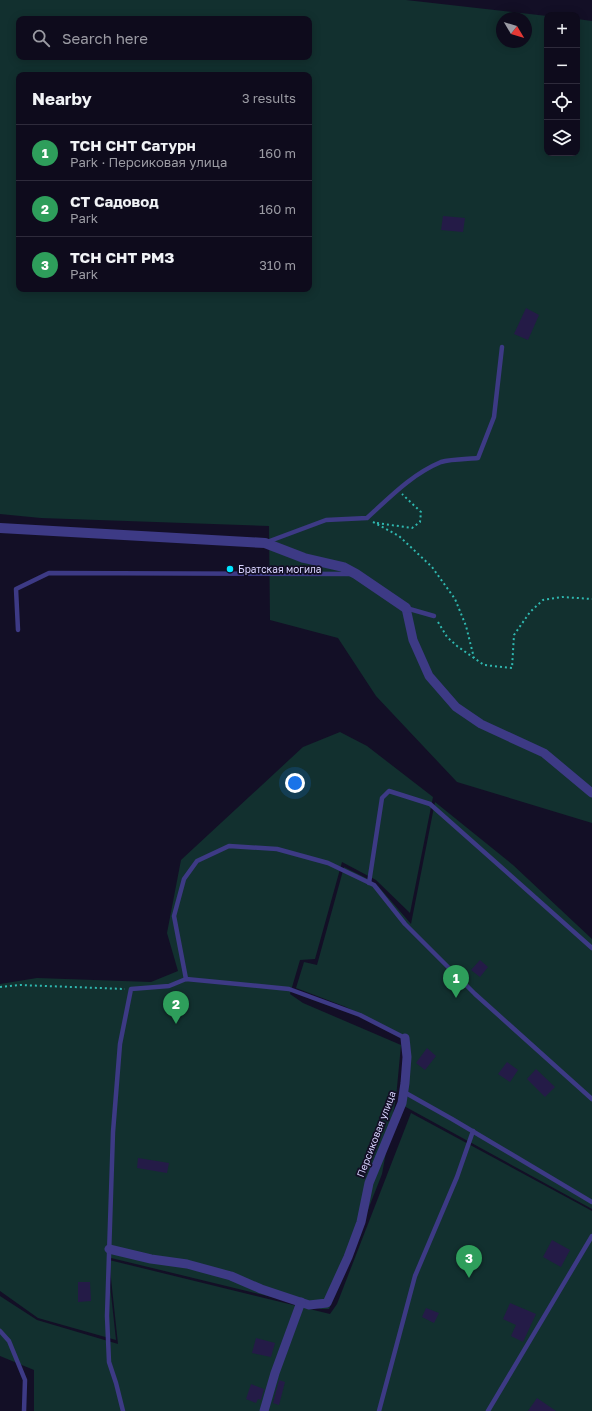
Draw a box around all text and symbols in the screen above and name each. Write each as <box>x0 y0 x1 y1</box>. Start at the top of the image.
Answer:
north arrow <box>496 12 532 48</box>
map controls <box>544 12 580 156</box>
button: + <box>544 12 580 48</box>
search box <box>16 16 312 60</box>
icon: search <box>30 27 52 49</box>
text: Search here <box>62 29 148 47</box>
button: − <box>544 48 580 84</box>
button: locate <box>544 84 580 120</box>
text: Nearby <box>32 88 92 109</box>
text: 3 results <box>242 90 296 106</box>
button: layers <box>544 120 580 156</box>
text: ТСН СНТ Сатурн <box>70 136 196 154</box>
text: 1 <box>42 145 48 161</box>
text: 160 m <box>259 145 296 161</box>
text: Park · Персиковая улица <box>70 154 227 170</box>
text: СТ Садовод <box>70 192 159 210</box>
text: 2 <box>41 201 49 217</box>
text: 160 m <box>259 201 296 217</box>
text: Park <box>70 210 98 226</box>
text: ТСН СНТ РМЗ <box>70 248 174 266</box>
text: 3 <box>41 257 49 273</box>
text: 310 m <box>259 257 296 273</box>
text: Park <box>70 266 98 282</box>
place label: Братская могила <box>238 563 322 575</box>
marker: Братская могила <box>225 564 235 574</box>
your location <box>285 773 305 793</box>
pin: 1 <box>443 965 469 998</box>
pin: 2 <box>163 991 189 1024</box>
street label: Персиковая улица <box>354 1089 398 1179</box>
pin: 3 <box>456 1245 482 1278</box>

